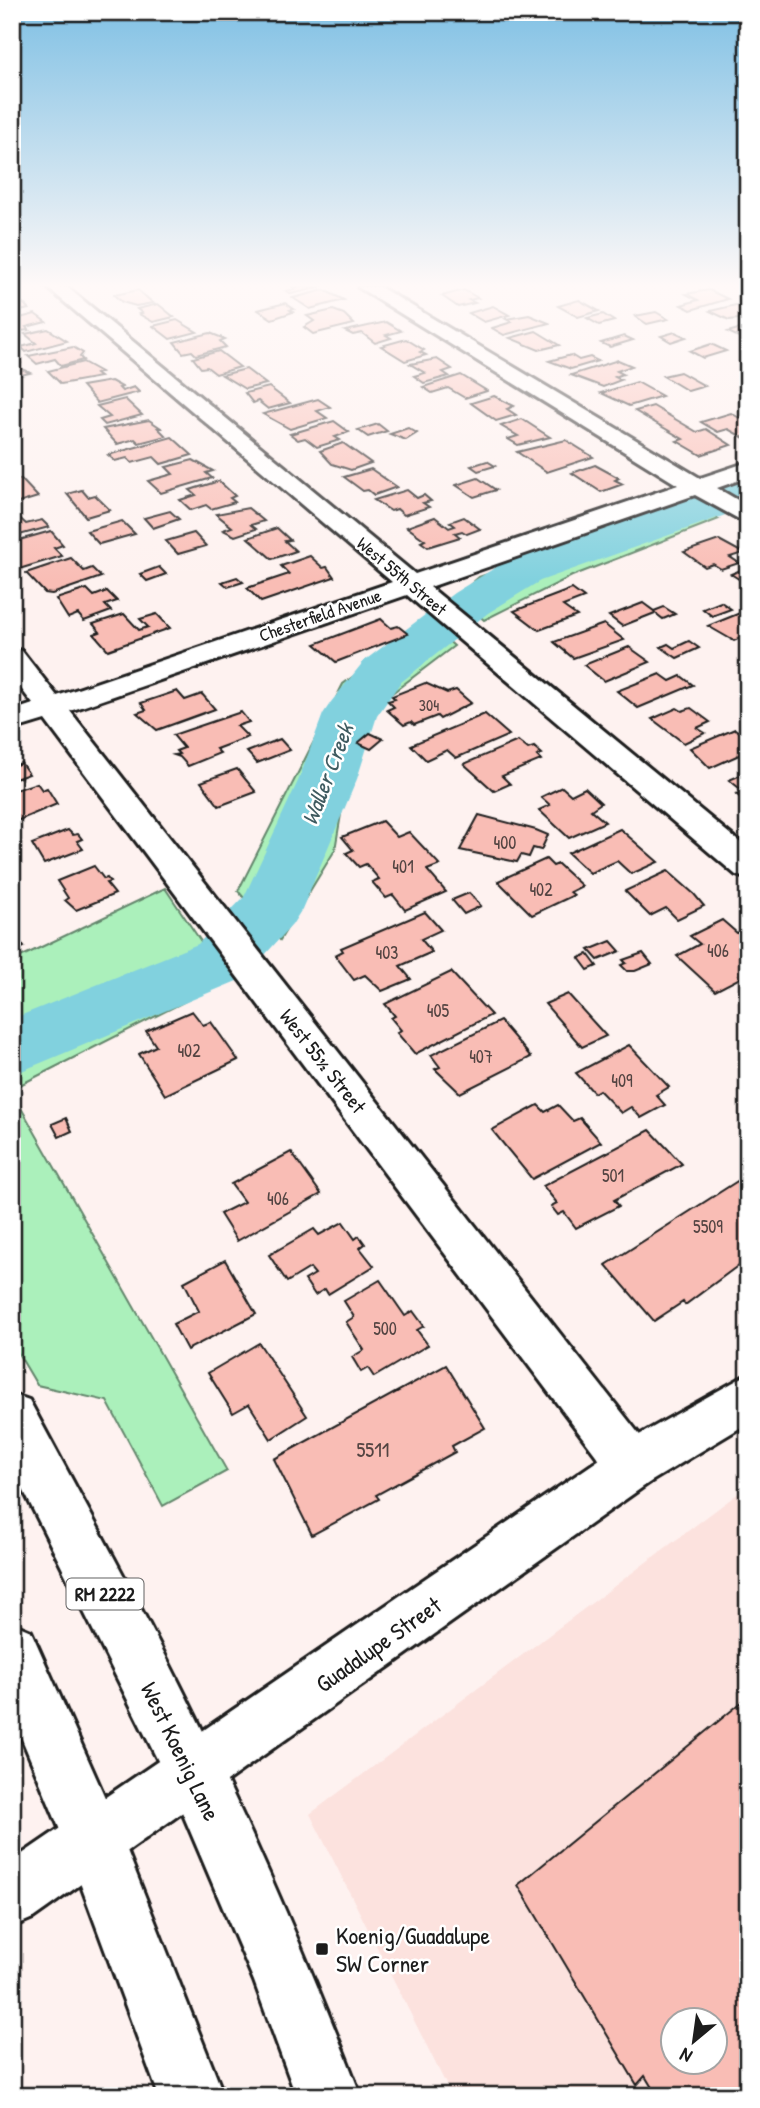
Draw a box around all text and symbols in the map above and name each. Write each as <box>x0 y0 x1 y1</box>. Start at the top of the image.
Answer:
street label: West 55th Street <box>352 531 453 622</box>
street label: Chesterfield Avenue <box>256 582 384 648</box>
house number: 304 <box>419 694 439 716</box>
water label: Waller Creek <box>294 717 361 829</box>
house number: 400 <box>494 830 516 855</box>
house number: 401 <box>392 854 414 879</box>
house number: 402 <box>529 877 553 902</box>
house number: 406 <box>707 938 729 963</box>
house number: 403 <box>376 940 398 965</box>
house number: 405 <box>427 998 450 1023</box>
street label: West 55½ Street <box>273 1003 373 1120</box>
house number: 402 <box>177 1038 201 1063</box>
house number: 407 <box>469 1044 493 1069</box>
house number: 409 <box>611 1068 633 1093</box>
house number: 501 <box>602 1163 624 1188</box>
house number: 406 <box>267 1186 289 1211</box>
house number: 5509 <box>693 1214 723 1239</box>
house number: 500 <box>373 1316 397 1341</box>
house number: 5511 <box>356 1435 390 1464</box>
road number: RM 2222 <box>66 1578 144 1610</box>
street label: Guadalupe Street <box>309 1588 448 1699</box>
street label: West Koenig Lane <box>134 1676 229 1826</box>
place label: Koenig/Guadalupe SW Corner <box>336 1919 490 1979</box>
marker: Koenig/Guadalupe SW Corner <box>314 1941 330 1957</box>
north arrow <box>658 2007 728 2076</box>
text: N <box>675 2042 696 2070</box>

